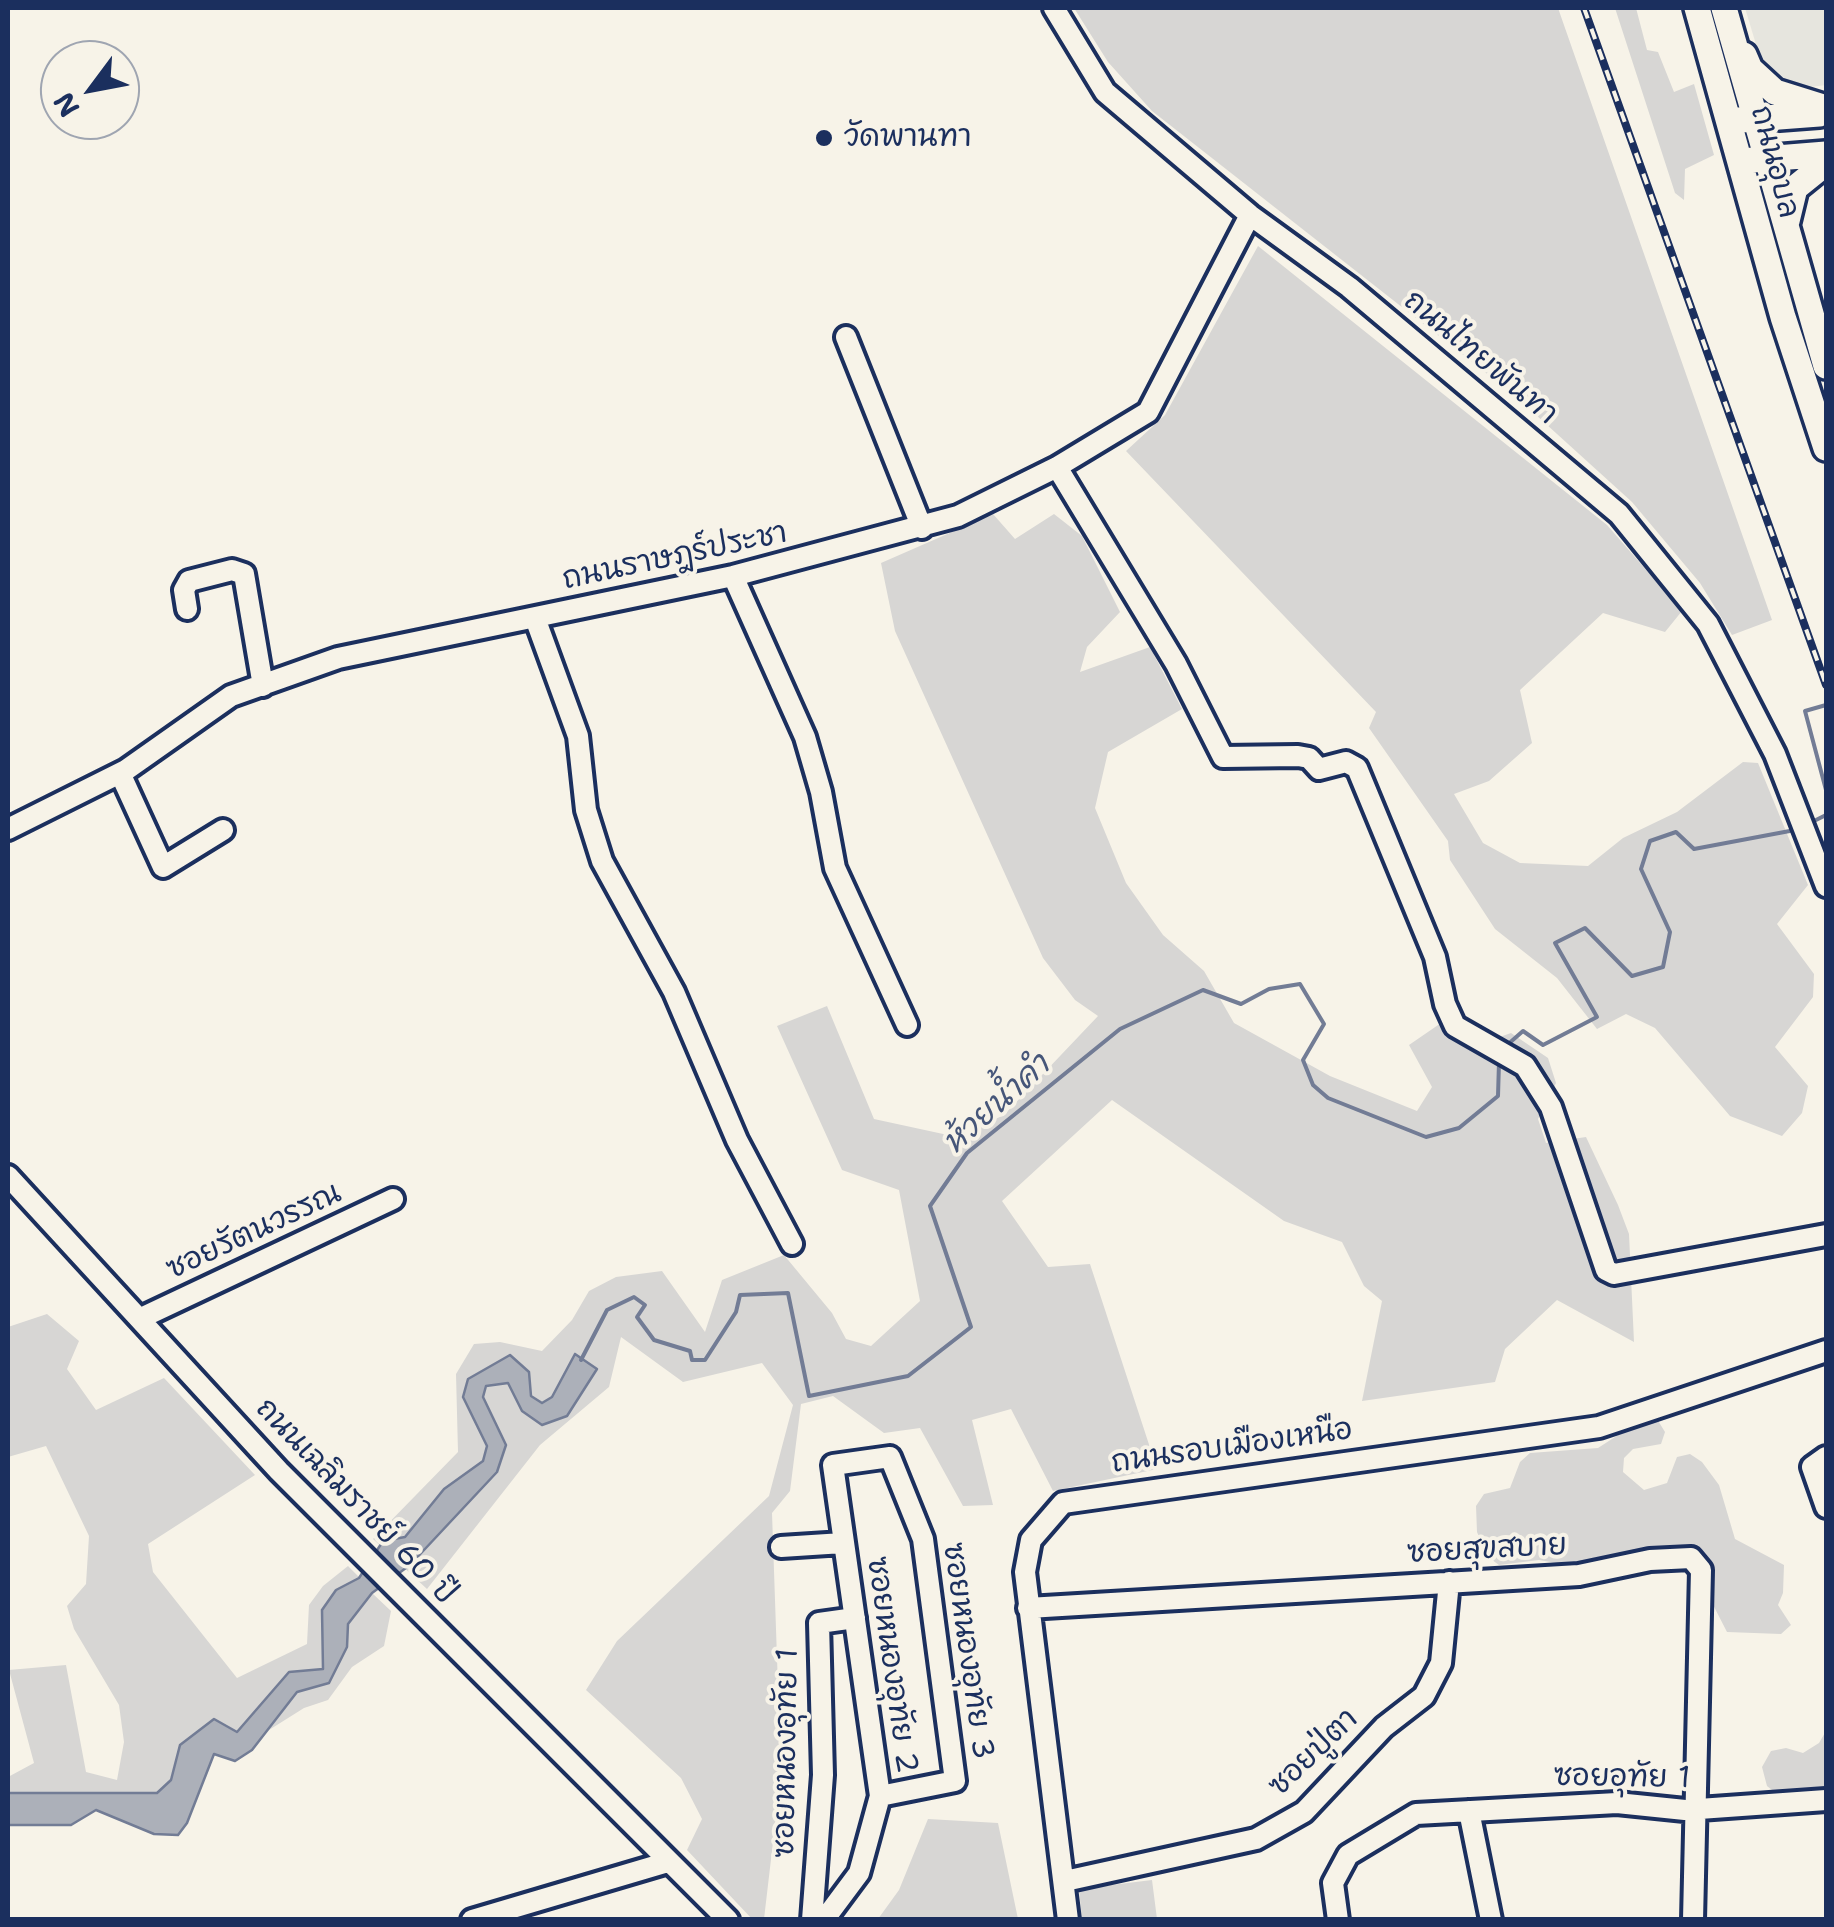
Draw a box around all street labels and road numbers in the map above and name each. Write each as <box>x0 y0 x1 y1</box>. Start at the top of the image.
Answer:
street label: ถนนอุบล <box>1742 102 1806 222</box>
street label: ถนนไทยพันทา <box>1396 283 1564 433</box>
street label: ถนนราษฎร์ประชา <box>559 516 791 598</box>
street label: ซอยรัตนวรรณ <box>161 1176 347 1288</box>
street label: ถนนเฉลิมราชย์ 60 ปี <box>247 1391 463 1613</box>
street label: ถนนรอบเมืองเหนือ <box>1109 1412 1355 1482</box>
street label: ซอยสุขสบาย <box>1406 1528 1568 1572</box>
street label: ซอยหนองอุทัย 3 <box>934 1540 1000 1762</box>
street label: ซอยหนองอุทัย 2 <box>858 1554 924 1776</box>
street label: ซอยหนองอุทัย 1 <box>767 1648 807 1858</box>
street label: ซอยปู่ตา <box>1262 1702 1366 1804</box>
street label: ซอยอุทัย 1 <box>1553 1759 1691 1797</box>

